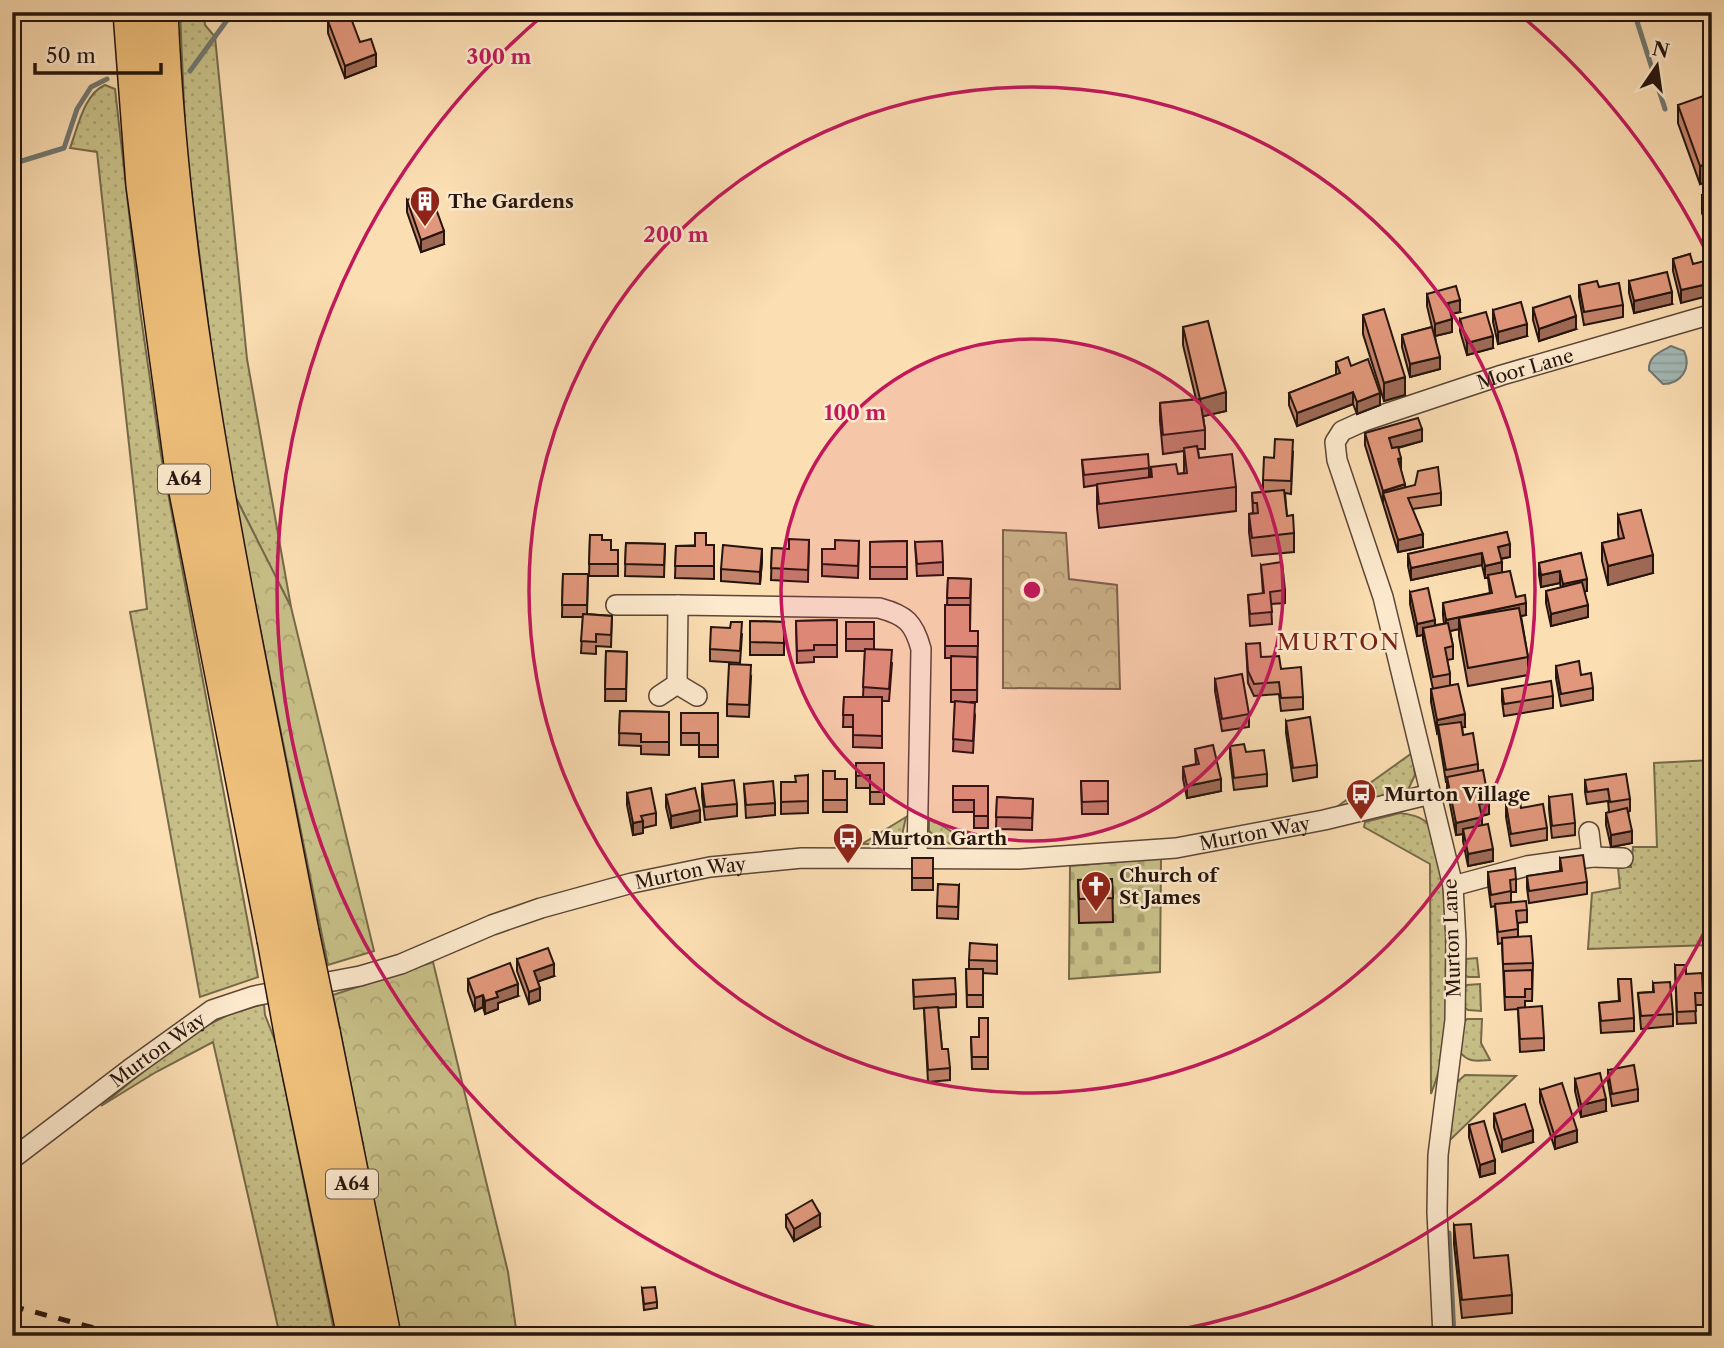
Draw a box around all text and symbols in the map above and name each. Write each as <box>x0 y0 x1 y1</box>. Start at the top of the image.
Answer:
scale bar <box>35 32 161 76</box>
north arrow <box>1622 32 1692 102</box>
text: N <box>1650 37 1671 63</box>
text: 50 m <box>46 43 96 68</box>
text: 300 m <box>467 44 531 69</box>
building icon: The Gardens <box>408 184 442 228</box>
place label: The Gardens <box>448 190 574 213</box>
text: 200 m <box>643 222 709 247</box>
street label: Moor Lane <box>1474 343 1576 394</box>
text: 100 m <box>824 400 886 425</box>
road number: A64 <box>158 464 210 494</box>
centre of rings <box>1020 578 1044 602</box>
district label: MURTON <box>1277 628 1401 656</box>
bus stop icon: Murton Village <box>1344 777 1378 821</box>
place label: Murton Village <box>1384 783 1530 806</box>
street label: Murton Way <box>1197 811 1312 855</box>
bus stop icon: Murton Garth <box>831 821 865 865</box>
place label: Murton Garth <box>871 827 1007 850</box>
street label: Murton Way <box>633 852 747 894</box>
place label: Church of St James <box>1119 864 1220 909</box>
church icon: Church of St James <box>1079 869 1113 913</box>
street label: Murton Lane <box>1438 878 1466 998</box>
street label: Murton Way <box>105 1007 210 1092</box>
road number: A64 <box>326 1170 378 1198</box>

